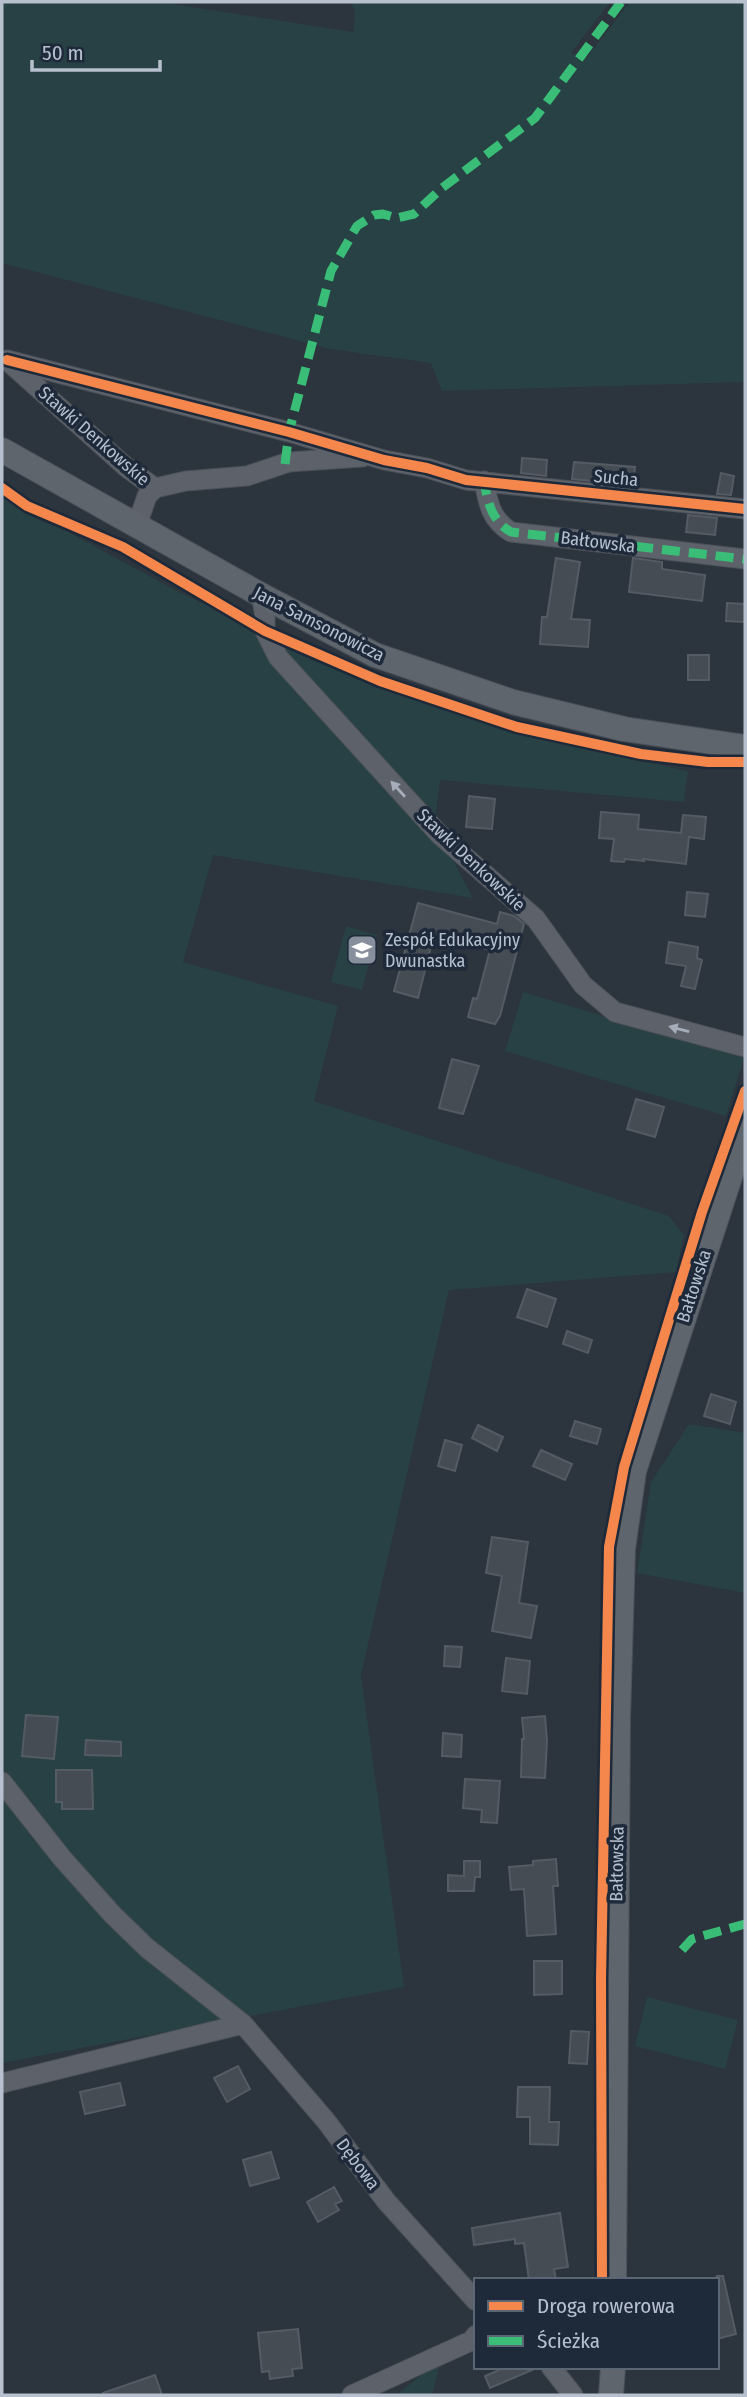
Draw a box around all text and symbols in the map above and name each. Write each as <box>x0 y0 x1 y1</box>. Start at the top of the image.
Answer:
scale bar <box>32 28 159 72</box>
text: 50 m <box>42 40 84 66</box>
street label: Stawki Denkowskie <box>34 382 154 490</box>
street label: Sucha <box>593 465 639 491</box>
street label: Bałtowska <box>559 526 637 558</box>
street label: Jana Samsonowicza <box>250 582 388 667</box>
one-way arrow <box>390 780 406 798</box>
street label: Stawki Denkowskie <box>412 804 530 916</box>
place label: Zespół Edukacyjny Dwunastka <box>385 929 520 972</box>
school or university icon: Zespół Edukacyjny Dwunastka <box>345 933 379 967</box>
one-way arrow <box>668 1023 690 1034</box>
street label: Bałtowska <box>672 1247 716 1325</box>
street label: Bałtowska <box>605 1826 629 1902</box>
street label: Dębowa <box>332 2134 385 2194</box>
legend <box>474 2278 719 2369</box>
text: Droga rowerowa <box>537 2293 675 2319</box>
text: Ścieżka <box>537 2328 600 2354</box>

